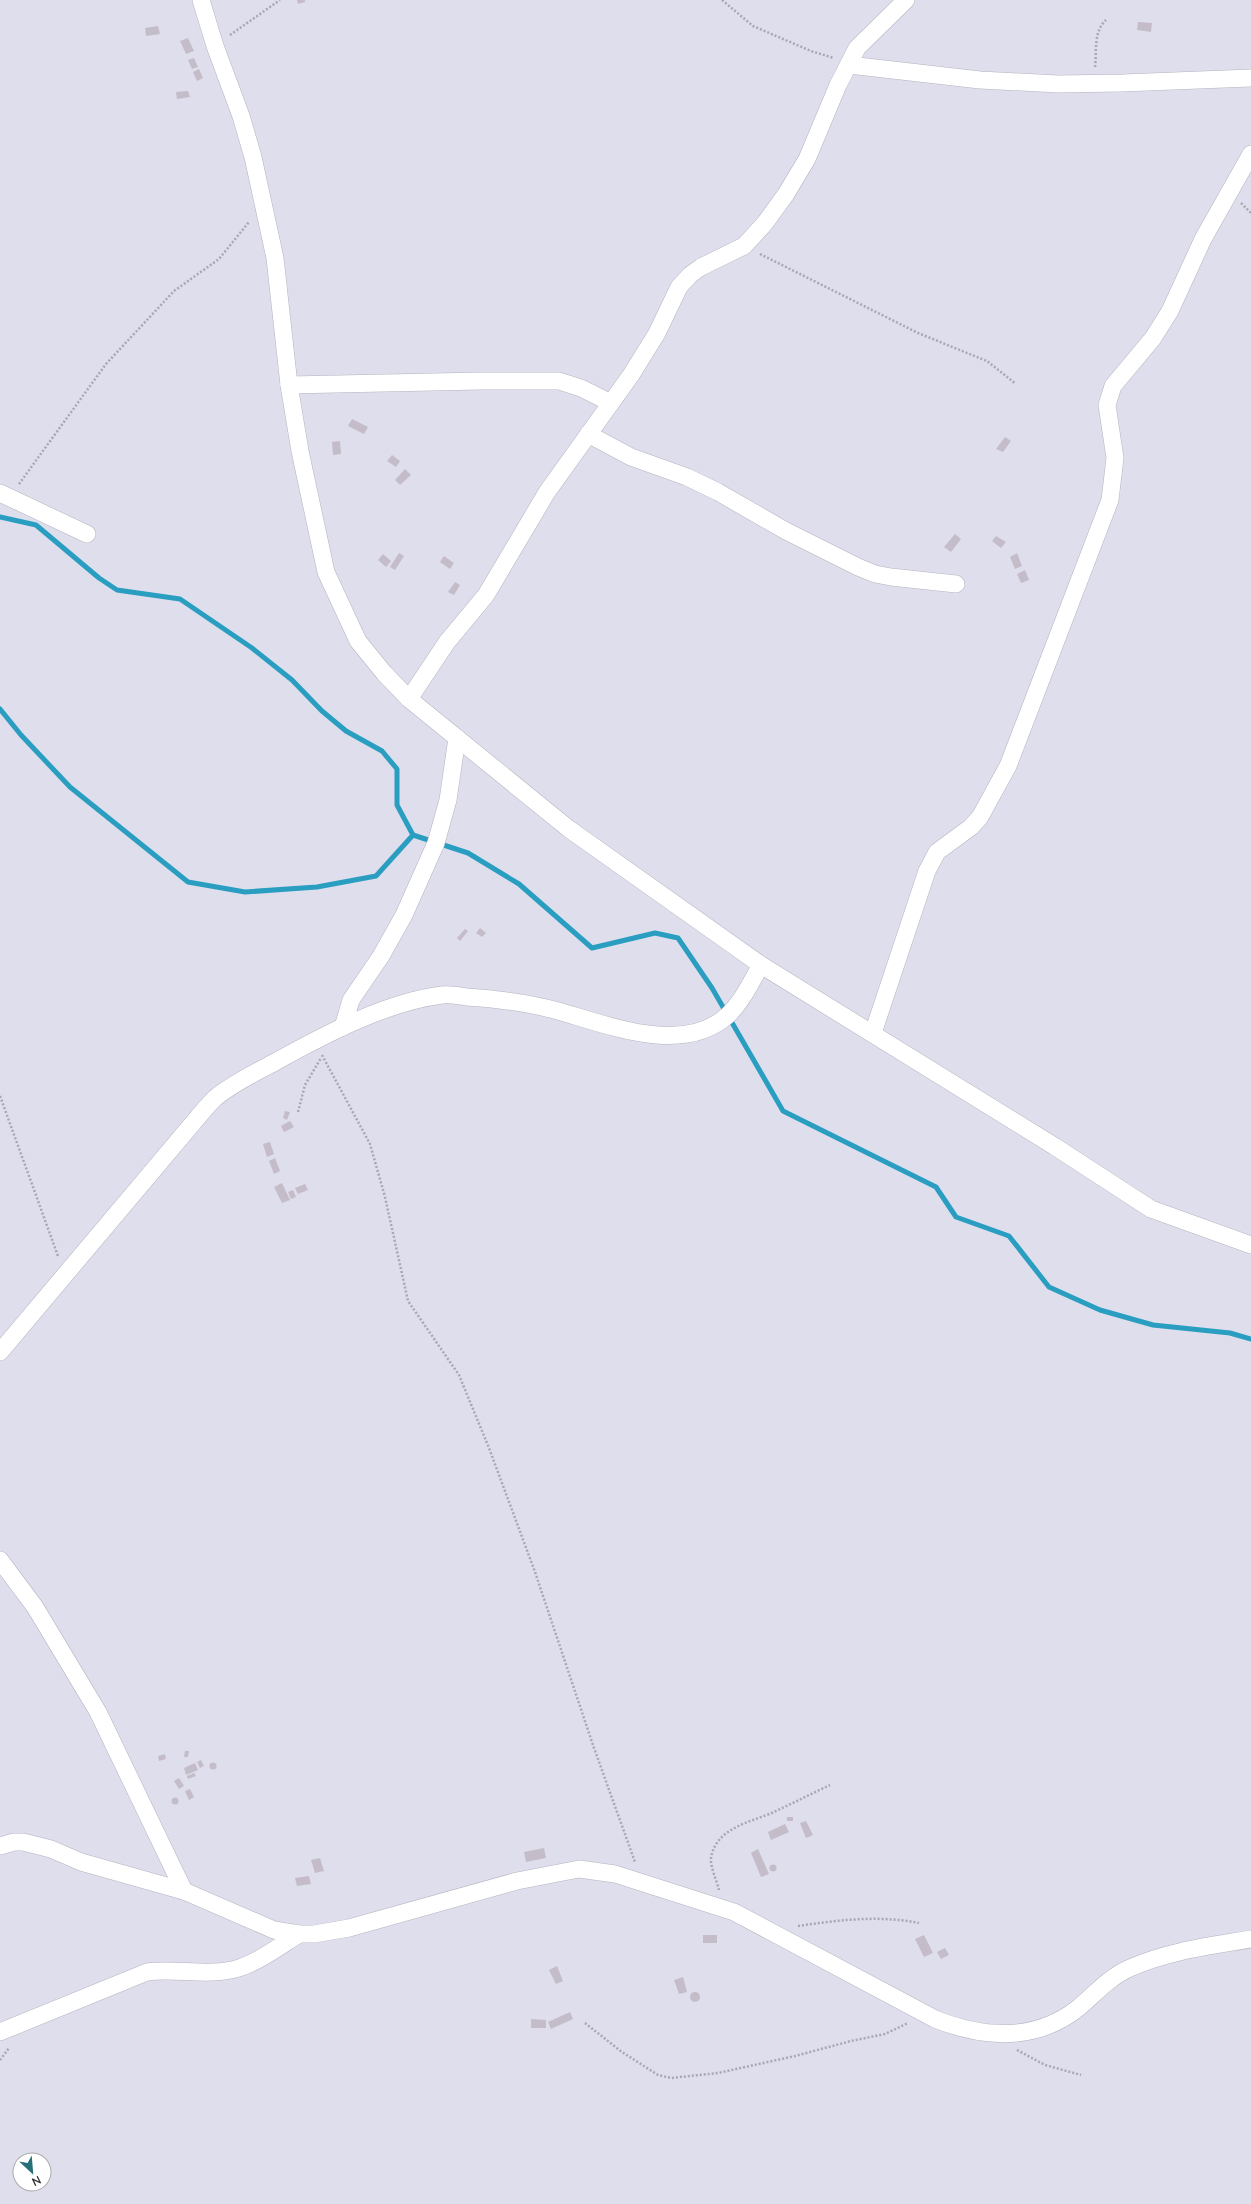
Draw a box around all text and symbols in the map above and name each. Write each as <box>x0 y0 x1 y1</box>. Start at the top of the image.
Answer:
north arrow <box>12 2152 52 2192</box>
text: N <box>30 2174 43 2189</box>

